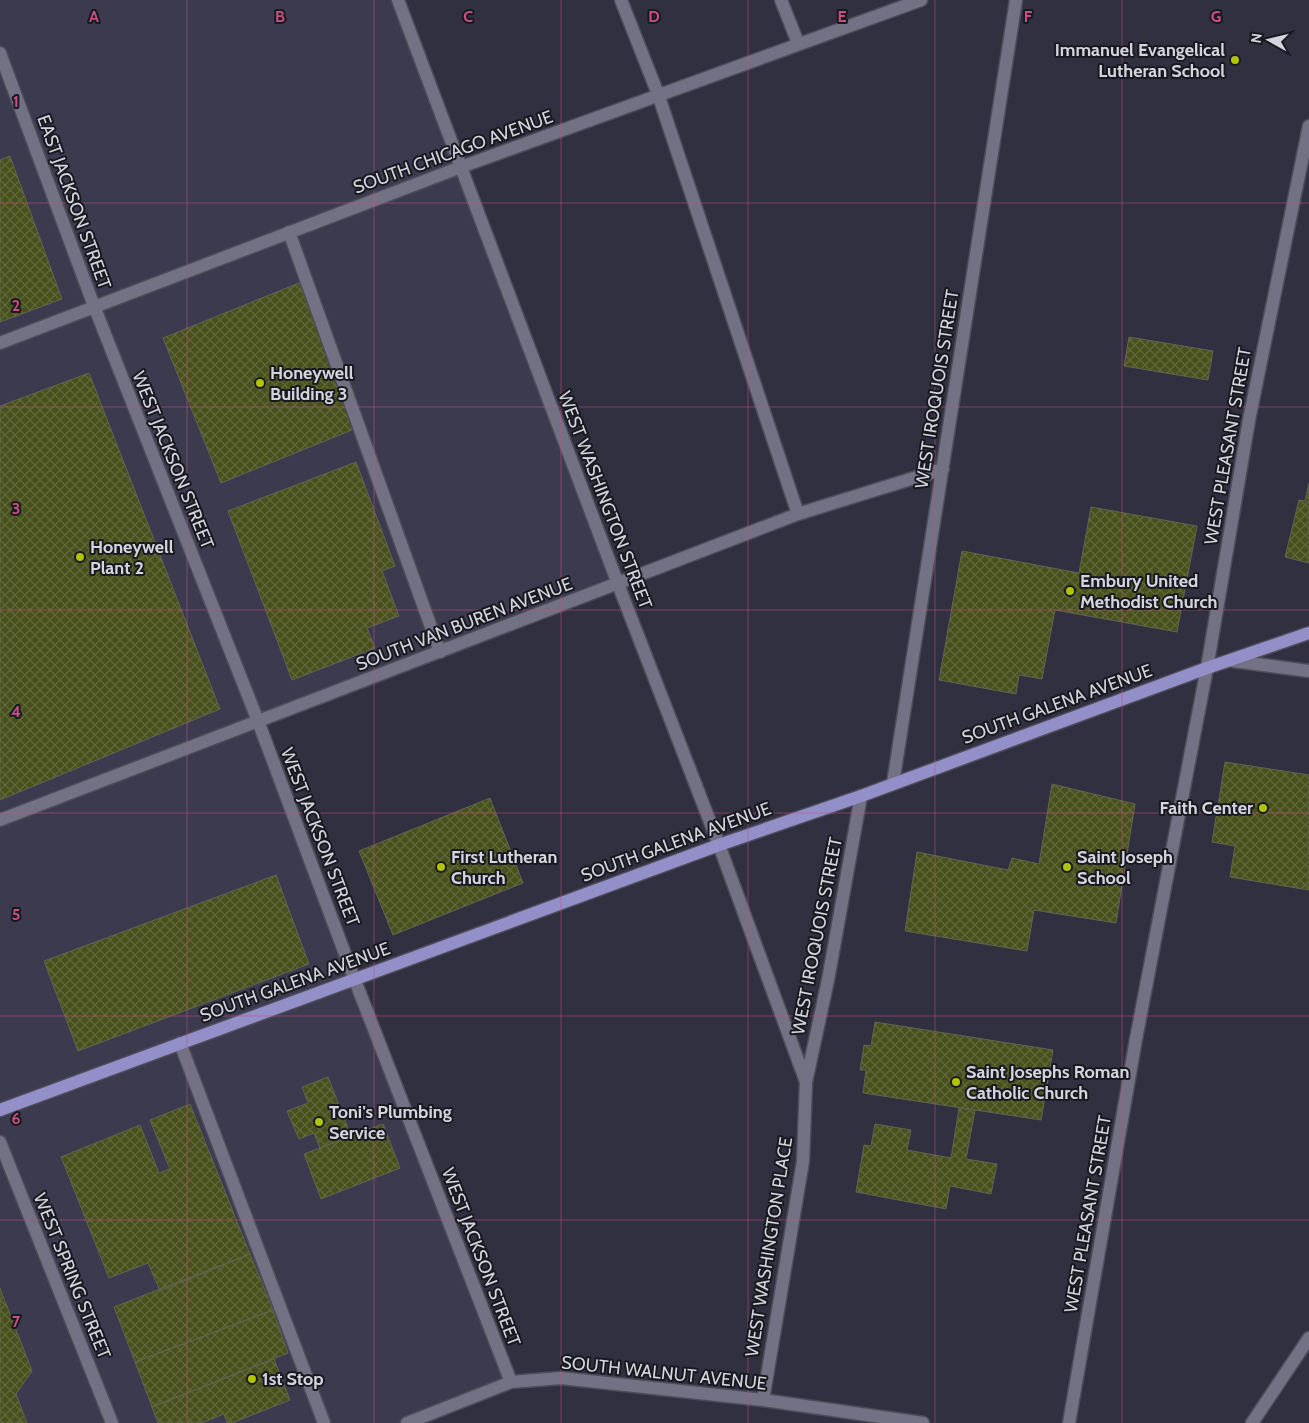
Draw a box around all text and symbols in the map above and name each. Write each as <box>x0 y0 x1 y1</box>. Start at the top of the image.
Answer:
text: A <box>89 7 99 26</box>
text: B <box>275 7 285 26</box>
text: C <box>463 7 473 26</box>
text: D <box>648 7 660 26</box>
text: E <box>837 7 847 26</box>
text: F <box>1024 7 1033 26</box>
text: G <box>1211 7 1221 26</box>
north arrow <box>1244 15 1294 65</box>
text: N <box>1247 32 1266 44</box>
place label: Immanuel Evangelical Lutheran School <box>1055 39 1225 82</box>
marker: Immanuel Evangelical Lutheran School <box>1229 54 1241 66</box>
text: 1 <box>13 92 19 111</box>
street label: SOUTH CHICAGO AVENUE <box>350 106 556 198</box>
street label: EAST JACKSON STREET <box>32 112 116 292</box>
street label: WEST IROQUOIS STREET <box>910 288 964 490</box>
text: 2 <box>12 296 20 315</box>
street label: WEST PLEASANT STREET <box>1200 345 1256 546</box>
place label: Honeywell Building 3 <box>270 362 354 405</box>
street label: WEST JACKSON STREET <box>127 368 219 552</box>
marker: Honeywell Building 3 <box>254 377 266 389</box>
street label: WEST WASHINGTON STREET <box>553 388 657 612</box>
text: 3 <box>12 499 20 518</box>
place label: Honeywell Plant 2 <box>90 536 174 579</box>
marker: Honeywell Plant 2 <box>74 551 86 563</box>
place label: Embury United Methodist Church <box>1080 570 1218 613</box>
street label: SOUTH VAN BUREN AVENUE <box>353 573 575 675</box>
marker: Embury United Methodist Church <box>1064 585 1076 597</box>
street label: SOUTH GALENA AVENUE <box>959 659 1155 749</box>
text: 4 <box>11 702 21 721</box>
street label: WEST JACKSON STREET <box>276 745 364 930</box>
street label: SOUTH GALENA AVENUE <box>578 797 774 887</box>
place label: Faith Center <box>1160 797 1253 819</box>
marker: Faith Center <box>1257 802 1269 814</box>
street label: WEST IROQUOIS STREET <box>787 835 847 1037</box>
place label: First Lutheran Church <box>451 846 557 889</box>
place label: Saint Joseph School <box>1077 846 1173 889</box>
marker: First Lutheran Church <box>435 861 447 873</box>
marker: Saint Joseph School <box>1061 861 1073 873</box>
text: 5 <box>12 905 20 924</box>
street label: SOUTH GALENA AVENUE <box>197 937 393 1027</box>
place label: Saint Josephs Roman Catholic Church <box>966 1061 1129 1104</box>
marker: Saint Josephs Roman Catholic Church <box>950 1076 962 1088</box>
place label: Toni's Plumbing Service <box>329 1101 452 1144</box>
text: 6 <box>12 1109 21 1128</box>
street label: WEST PLEASANT STREET <box>1060 1113 1116 1314</box>
marker: Toni's Plumbing Service <box>313 1116 325 1128</box>
street label: WEST WASHINGTON PLACE <box>741 1136 797 1358</box>
street label: WEST JACKSON STREET <box>437 1165 525 1350</box>
street label: WEST SPRING STREET <box>29 1190 115 1362</box>
text: 7 <box>12 1312 21 1331</box>
street label: SOUTH WALNUT AVENUE <box>560 1351 768 1395</box>
place label: 1st Stop <box>262 1368 323 1390</box>
marker: 1st Stop <box>246 1373 258 1385</box>

